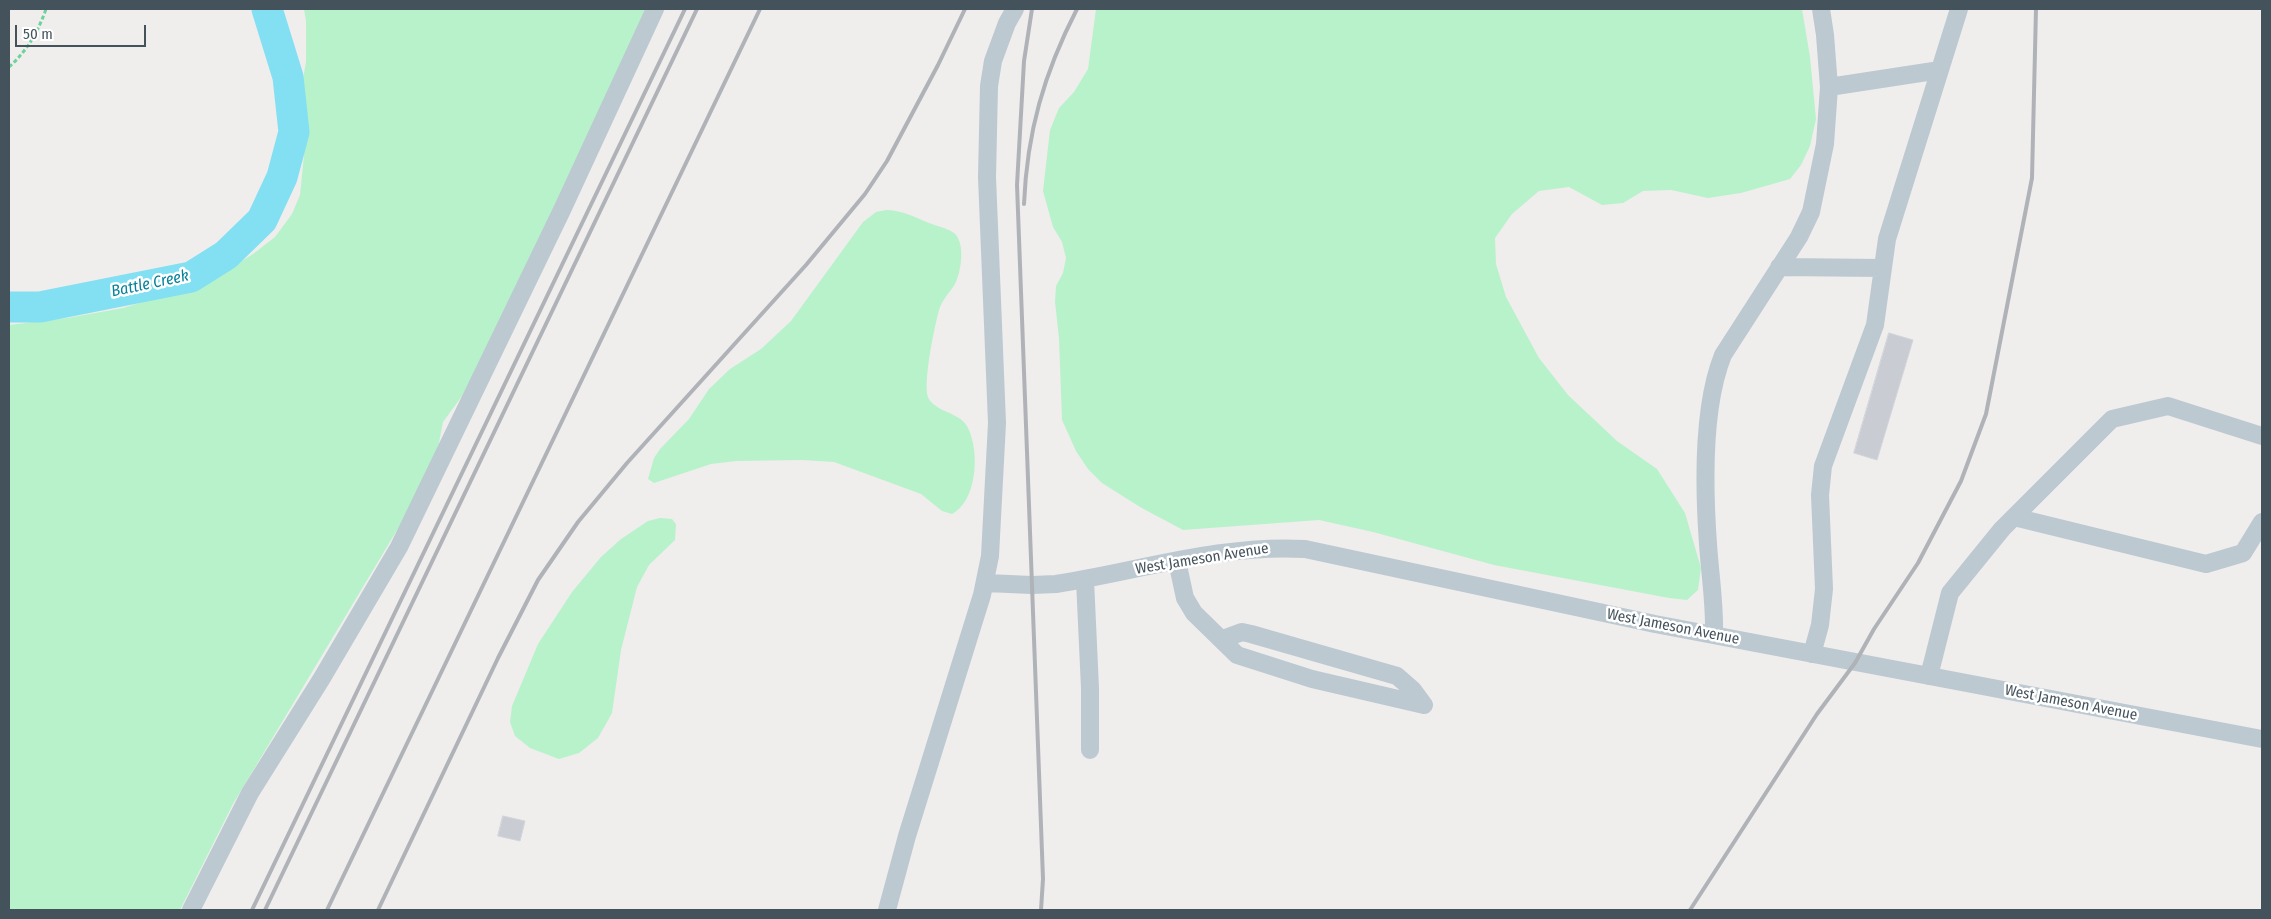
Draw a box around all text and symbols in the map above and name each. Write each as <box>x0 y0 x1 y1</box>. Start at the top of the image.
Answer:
scale bar <box>18 15 149 47</box>
text: 50 m <box>23 25 53 43</box>
water label: Battle Creek <box>110 266 190 302</box>
street label: West Jameson Avenue <box>1134 540 1270 578</box>
street label: West Jameson Avenue <box>1605 605 1741 649</box>
street label: West Jameson Avenue <box>2003 681 2139 725</box>

